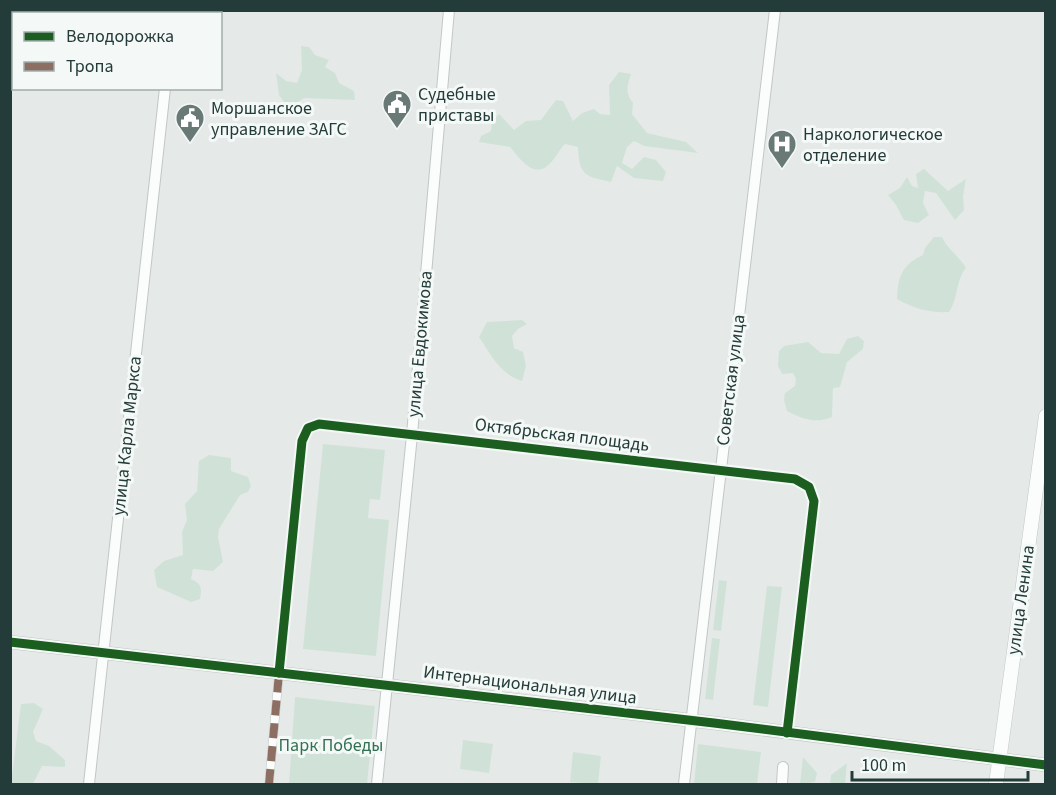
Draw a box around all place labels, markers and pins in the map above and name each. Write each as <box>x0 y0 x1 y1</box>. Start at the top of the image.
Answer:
place label: Судебные приставы <box>418 82 496 128</box>
public building icon: Судебные приставы <box>381 88 413 130</box>
place label: Моршанское управление ЗАГС <box>211 96 347 142</box>
public building icon: Моршанское управление ЗАГС <box>174 102 206 144</box>
place label: Наркологическое отделение <box>803 122 943 168</box>
hospital icon: Наркологическое отделение <box>766 128 798 170</box>

